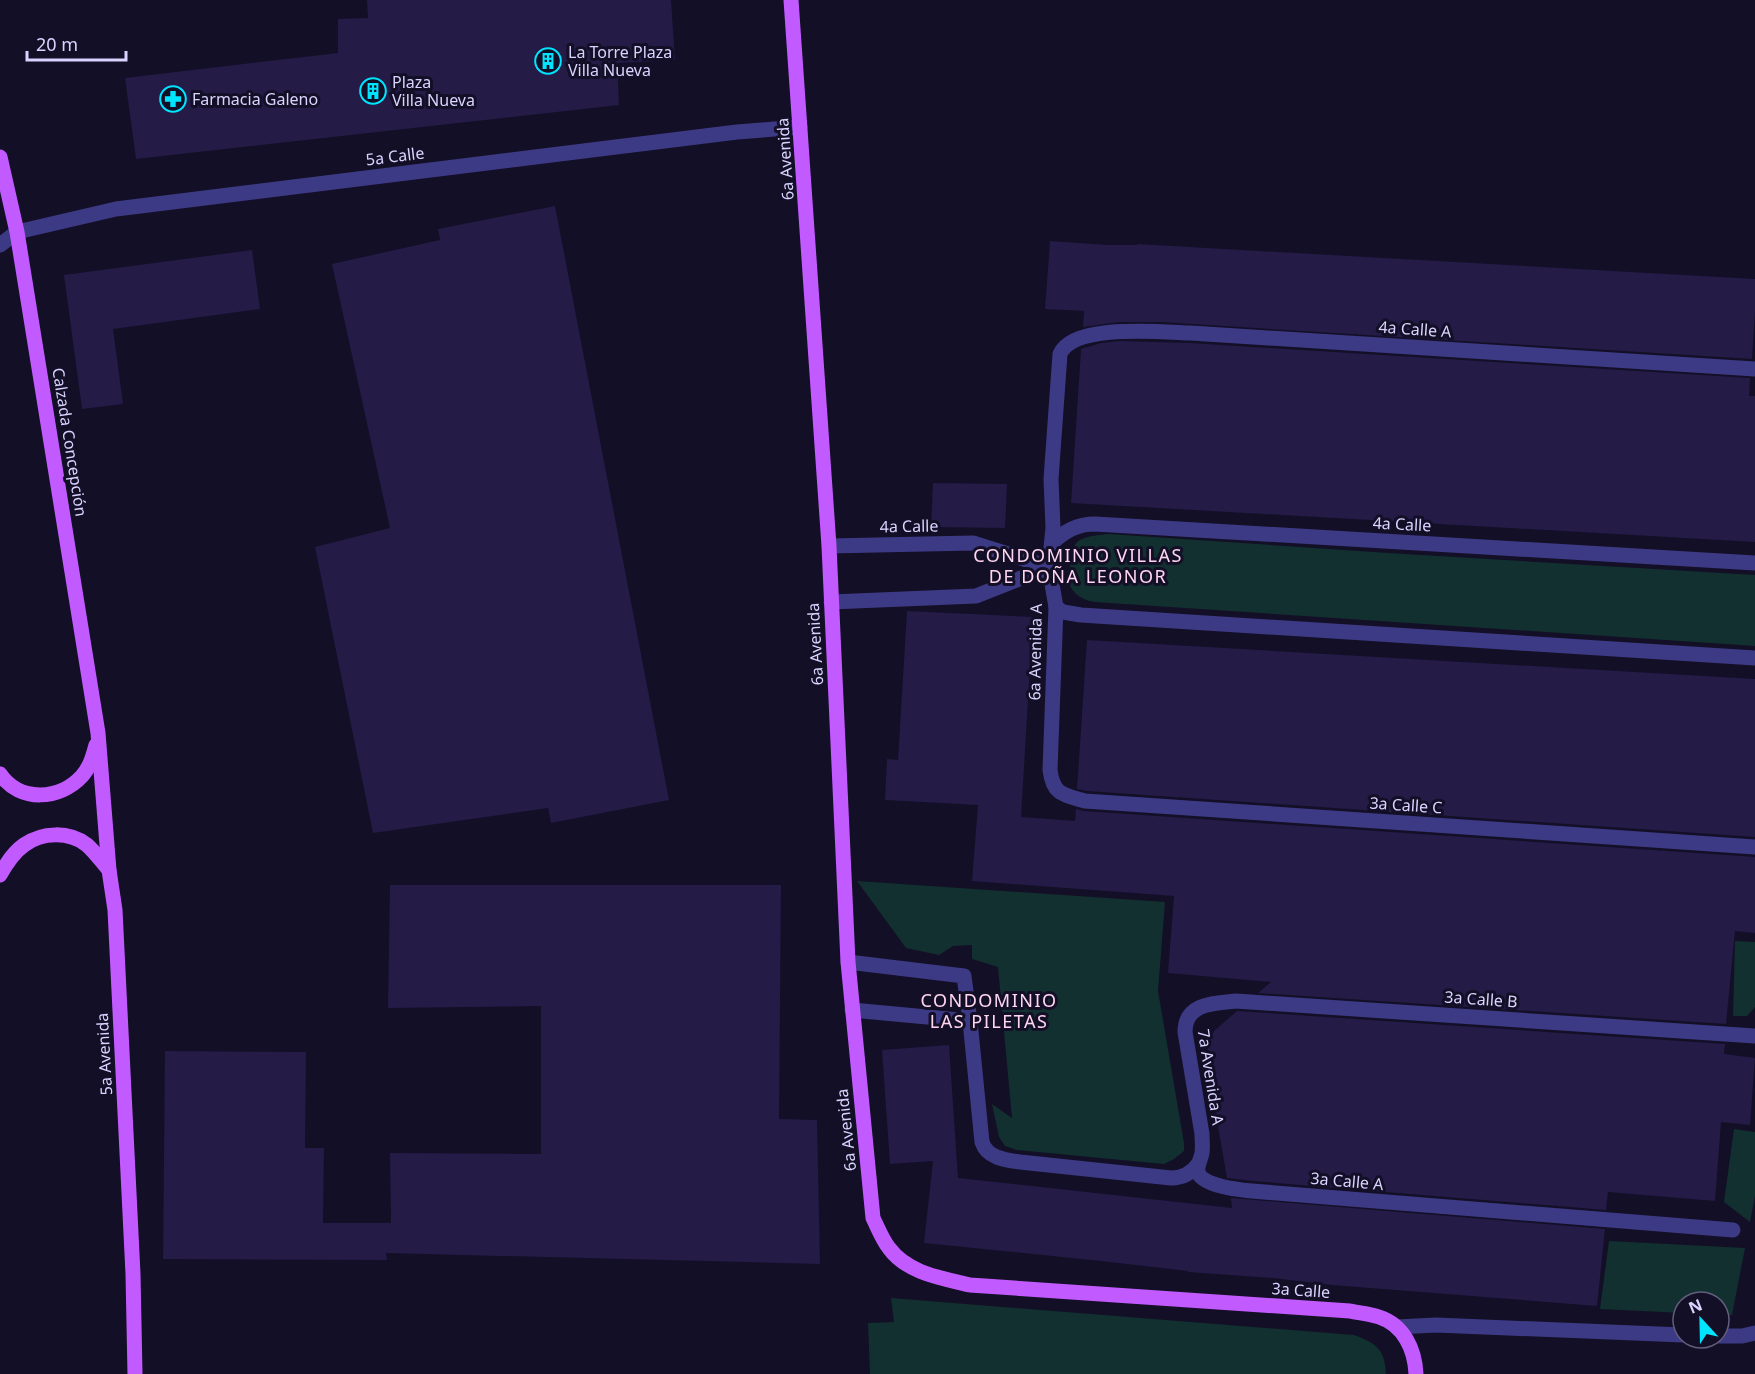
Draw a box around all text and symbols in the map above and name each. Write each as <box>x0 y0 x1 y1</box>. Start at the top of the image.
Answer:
scale bar <box>27 24 126 62</box>
text: 20 m <box>36 32 78 56</box>
place label: La Torre Plaza Villa Nueva <box>568 41 672 81</box>
building icon: La Torre Plaza Villa Nueva <box>533 46 563 76</box>
place label: Plaza Villa Nueva <box>392 71 475 111</box>
building icon: Plaza Villa Nueva <box>358 76 388 106</box>
pharmacy icon: Farmacia Galeno <box>158 84 188 114</box>
place label: Farmacia Galeno <box>192 88 318 110</box>
street label: 6a Avenida <box>771 117 799 201</box>
street label: 5a Calle <box>365 142 425 170</box>
street label: 4a Calle A <box>1378 315 1453 343</box>
street label: Calzada Concepción <box>47 366 93 518</box>
street label: 4a Calle <box>1372 511 1432 537</box>
street label: 4a Calle <box>879 514 939 538</box>
district label: CONDOMINIO VILLAS DE DOÑA LEONOR <box>973 543 1183 588</box>
street label: 6a Avenida <box>802 602 828 686</box>
street label: 6a Avenida A <box>1023 603 1047 701</box>
street label: 3a Calle C <box>1369 791 1443 819</box>
street label: 3a Calle B <box>1444 985 1518 1013</box>
district label: CONDOMINIO LAS PILETAS <box>920 988 1058 1033</box>
street label: 5a Avenida <box>91 1012 117 1096</box>
street label: 7a Avenida A <box>1193 1027 1230 1127</box>
street label: 6a Avenida <box>831 1088 861 1172</box>
street label: 3a Calle A <box>1310 1167 1385 1195</box>
street label: 3a Calle <box>1271 1277 1331 1303</box>
north arrow <box>1671 1290 1731 1350</box>
text: N <box>1685 1293 1706 1319</box>

